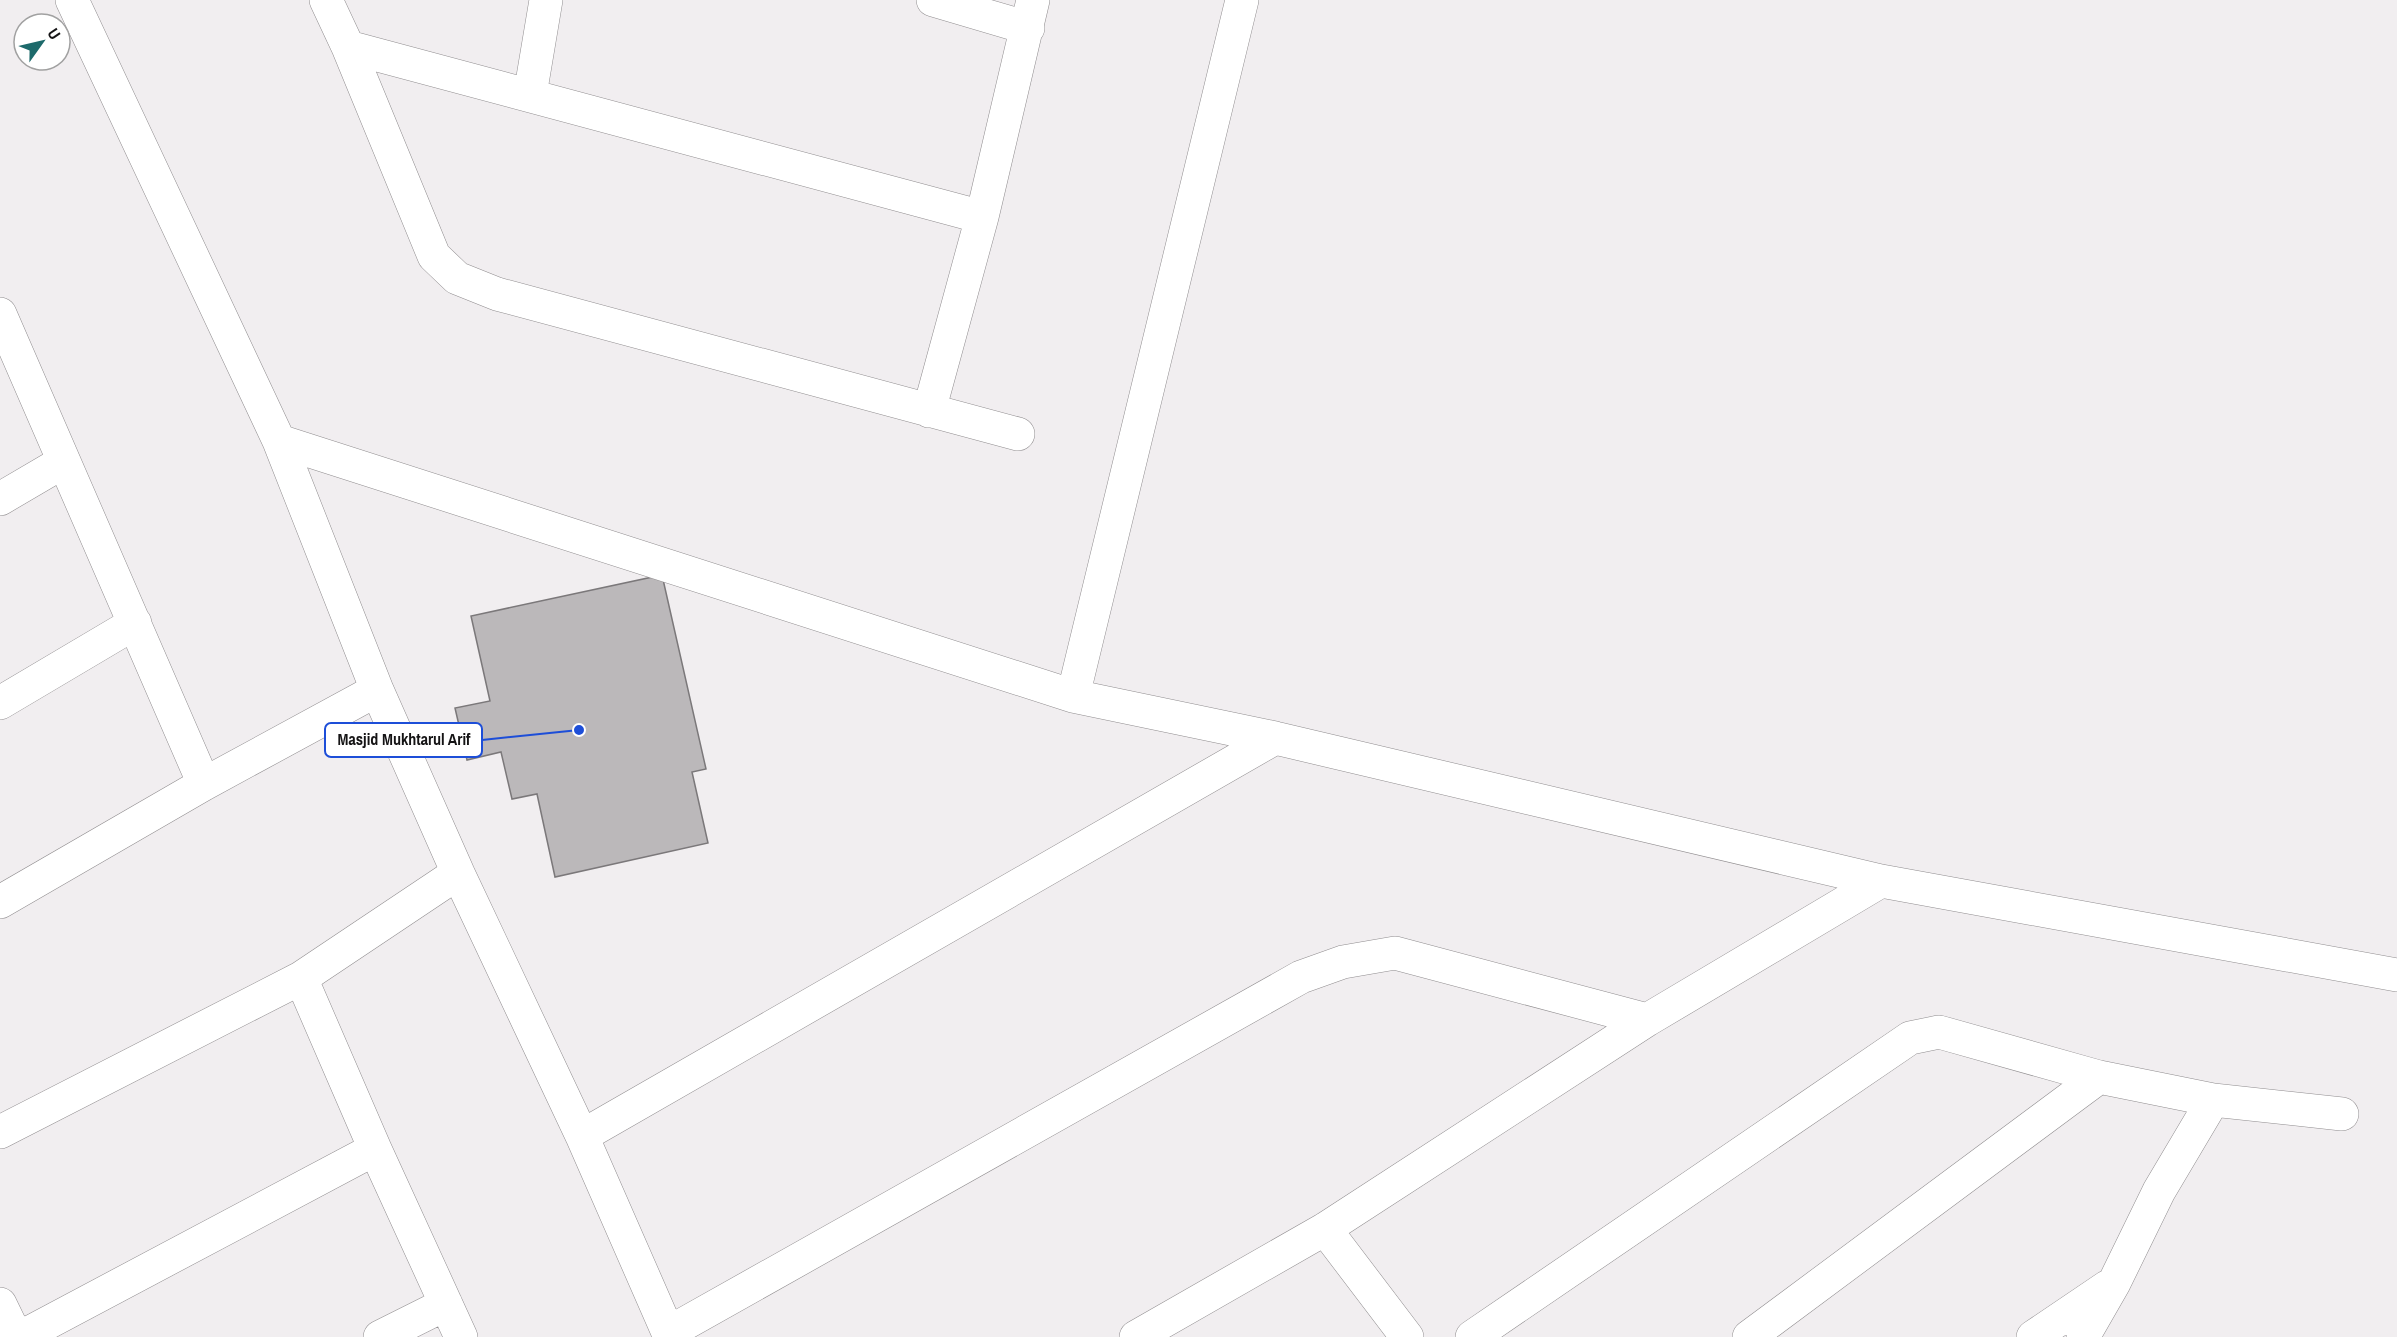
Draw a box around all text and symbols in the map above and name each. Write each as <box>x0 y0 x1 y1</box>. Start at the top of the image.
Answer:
north arrow <box>12 12 72 72</box>
text: U <box>43 24 66 44</box>
callout: Masjid Mukhtarul Arif <box>325 723 482 757</box>
text: Masjid Mukhtarul Arif <box>338 728 471 750</box>

